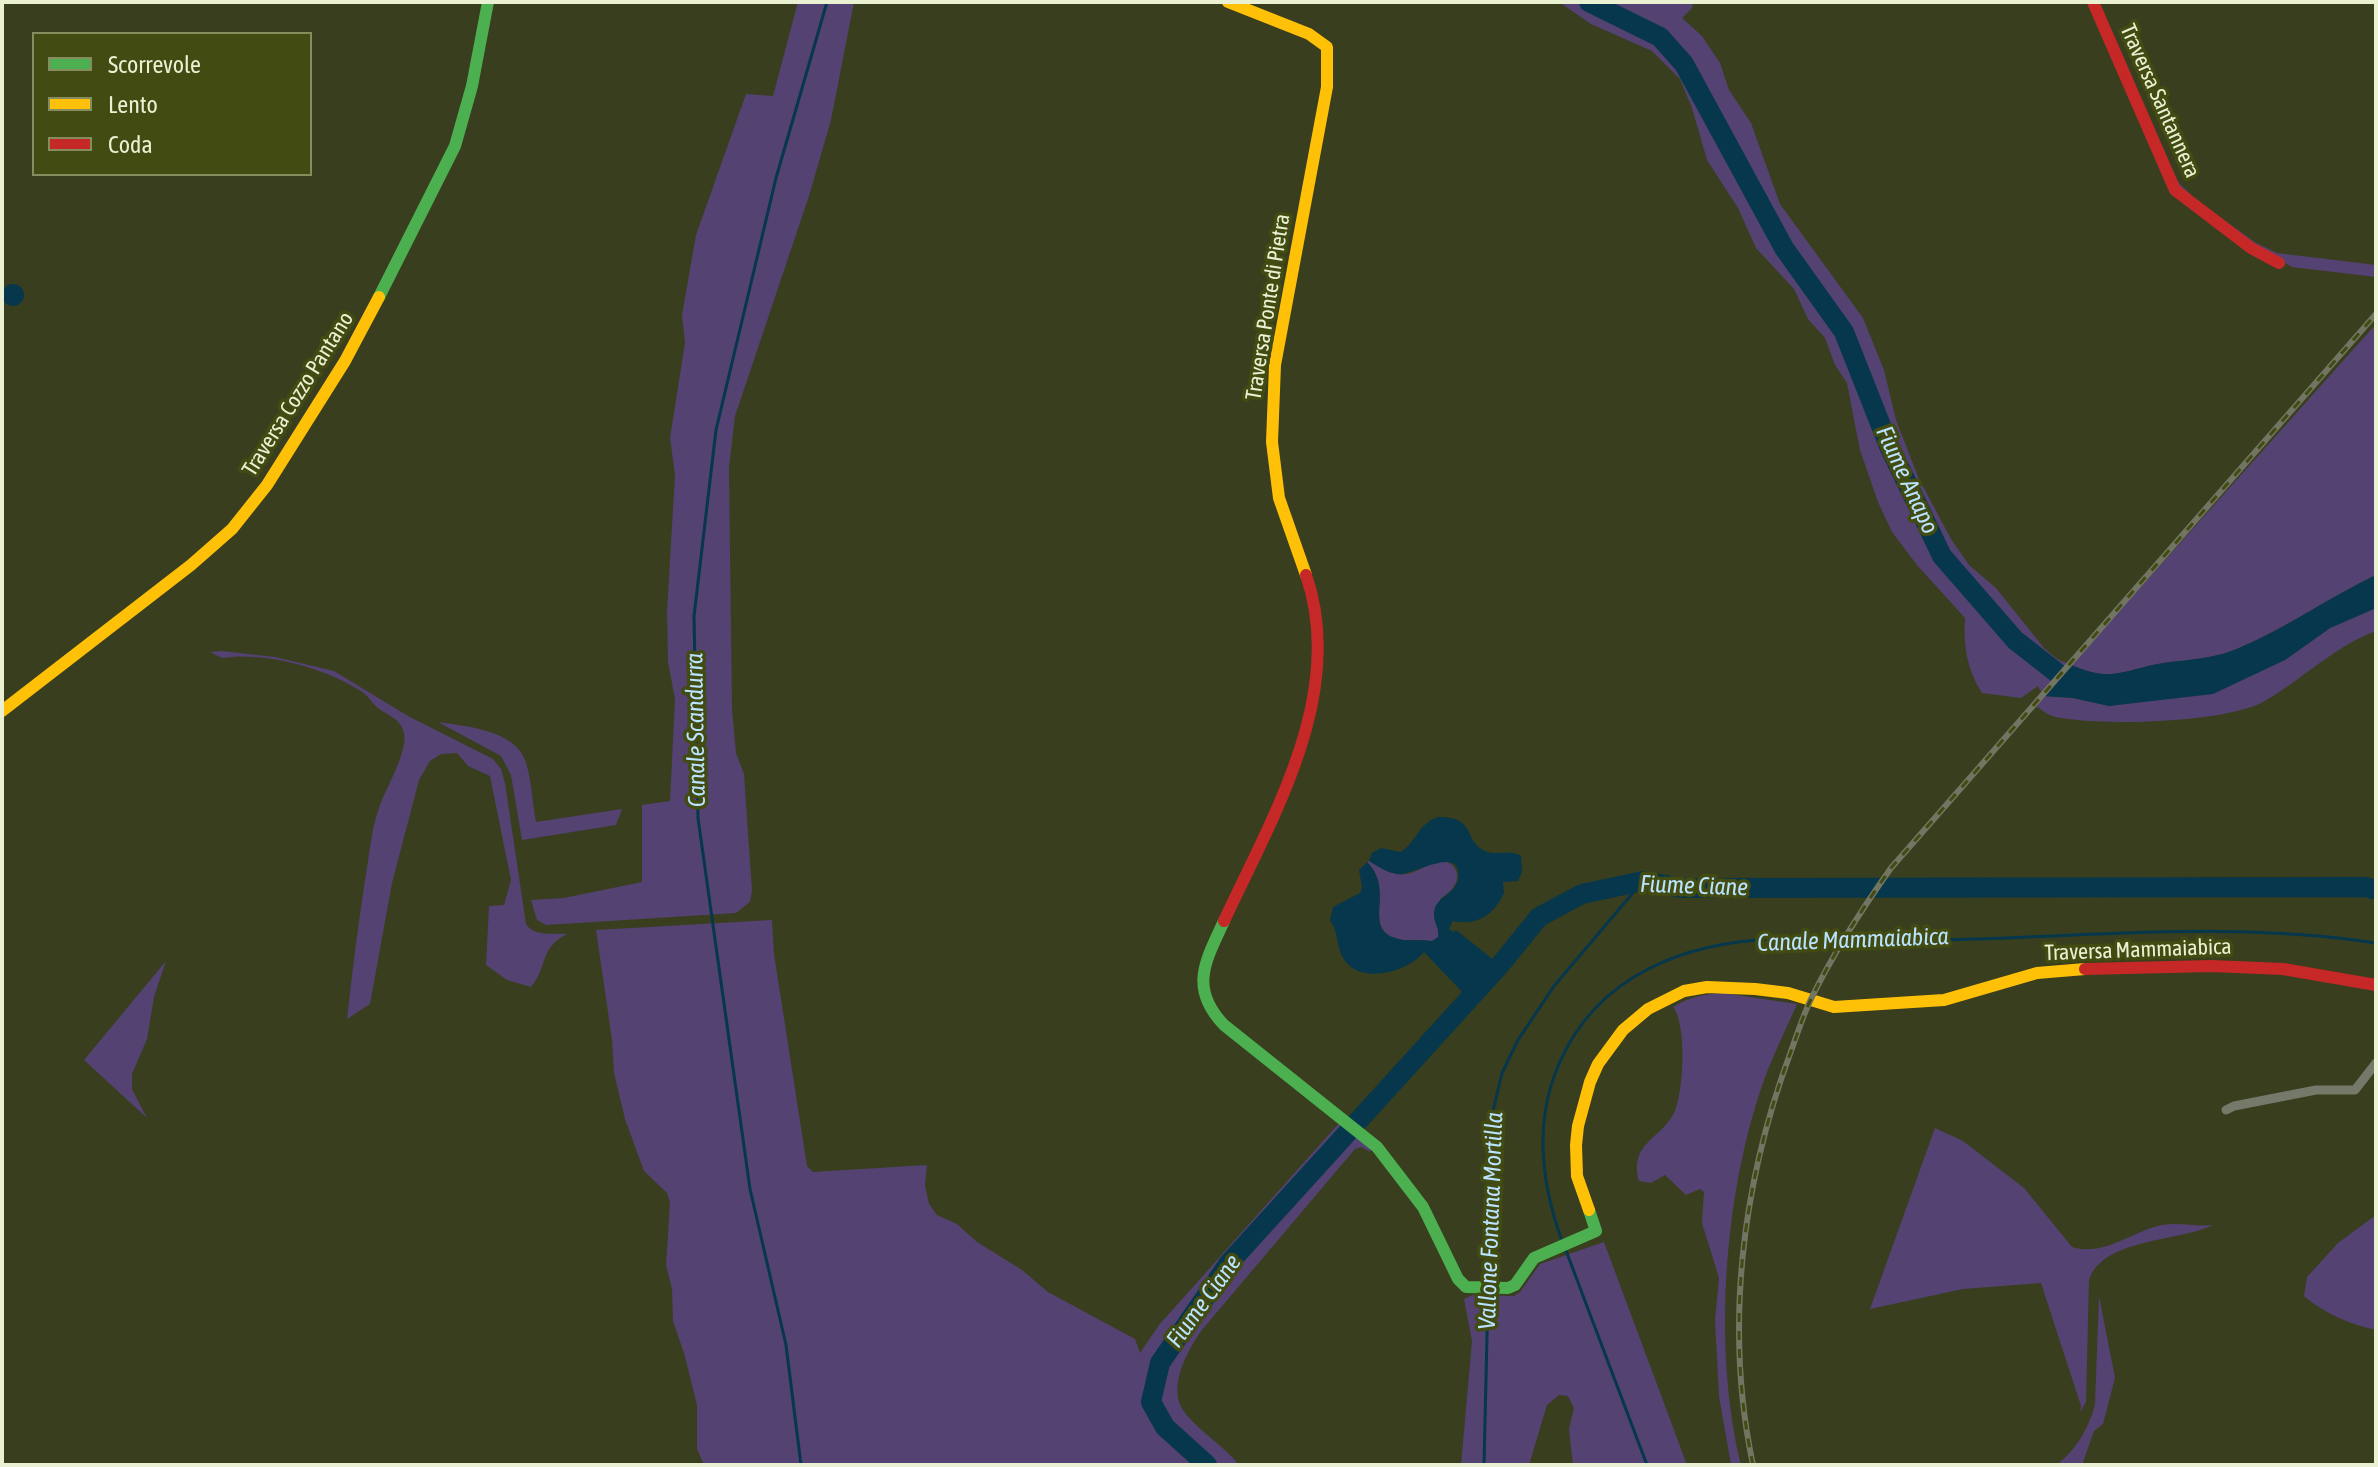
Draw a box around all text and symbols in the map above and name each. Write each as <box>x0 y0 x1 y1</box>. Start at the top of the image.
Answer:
street label: Traversa Santannera <box>2114 20 2206 182</box>
legend <box>32 32 312 176</box>
text: Scorrevole <box>108 51 201 78</box>
text: Lento <box>108 91 158 118</box>
text: Coda <box>108 131 153 158</box>
street label: Traversa Ponte di Pietra <box>1240 212 1296 402</box>
street label: Traversa Cozzo Pantano <box>237 307 359 481</box>
water label: Fiume Anapo <box>1870 422 1944 538</box>
water label: Canale Scandurra <box>680 653 712 807</box>
water label: Fiume Ciane <box>1639 870 1749 902</box>
water label: Canale Mammaiabica <box>1757 922 1949 958</box>
street label: Traversa Mammaiabica <box>2044 934 2232 966</box>
water label: Vallone Fontana Mortilla <box>1473 1112 1509 1330</box>
water label: Fiume Ciane <box>1161 1249 1247 1353</box>

